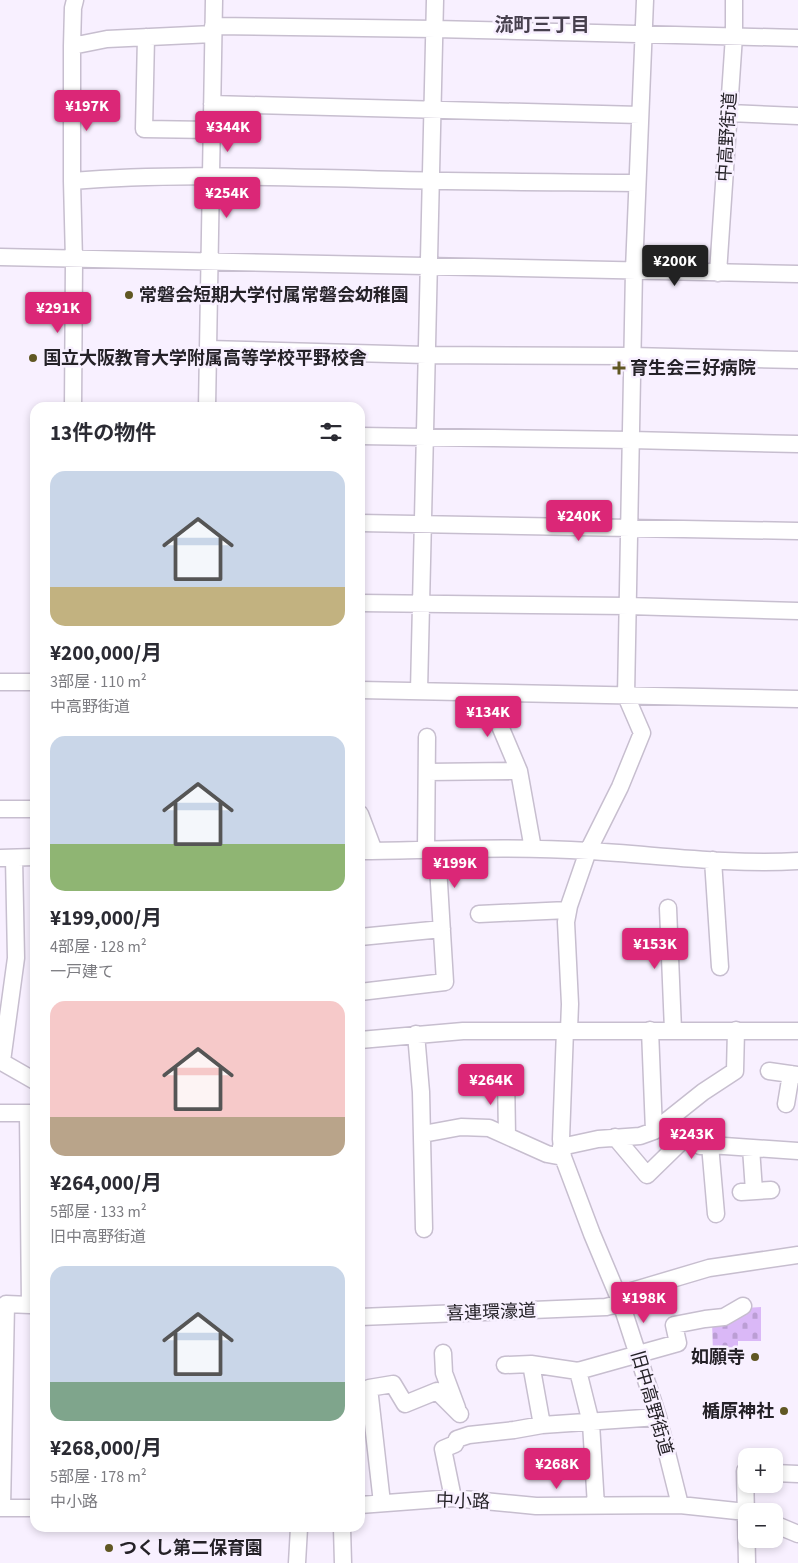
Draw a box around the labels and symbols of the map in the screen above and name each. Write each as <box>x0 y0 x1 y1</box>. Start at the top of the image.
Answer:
district label: 流町三丁目 <box>494 12 590 39</box>
pin: ¥197K <box>52 90 122 132</box>
street label: 中高野街道 <box>712 91 743 183</box>
pin: ¥344K <box>193 110 263 153</box>
pin: ¥254K <box>192 176 262 219</box>
pin: ¥200K <box>640 244 710 287</box>
place label: 常磐会短期大学付属常磐会幼稚園 <box>139 283 409 308</box>
marker: 常磐会短期大学付属常磐会幼稚園 <box>123 289 135 301</box>
pin: ¥291K <box>23 292 93 334</box>
place label: 国立大阪教育大学附属高等学校平野校舎 <box>43 346 367 371</box>
marker: 国立大阪教育大学附属高等学校平野校舎 <box>27 352 39 364</box>
place label: 育生会三好病院 <box>630 356 756 381</box>
marker: 育生会三好病院 <box>612 361 626 375</box>
pin: ¥240K <box>544 500 614 542</box>
pin: ¥134K <box>453 696 523 738</box>
pin: ¥199K <box>420 846 490 889</box>
pin: ¥153K <box>620 928 690 970</box>
pin: ¥264K <box>456 1064 526 1106</box>
pin: ¥243K <box>657 1118 727 1160</box>
pin: ¥198K <box>609 1282 679 1324</box>
street label: 喜連環濠道 <box>446 1298 536 1327</box>
place label: 如願寺 <box>691 1345 745 1370</box>
street label: 旧中高野街道 <box>625 1348 678 1458</box>
marker: 如願寺 <box>749 1351 761 1363</box>
place label: 楯原神社 <box>702 1399 774 1424</box>
marker: 楯原神社 <box>778 1405 790 1417</box>
pin: ¥268K <box>522 1448 592 1490</box>
street label: 中小路 <box>436 1488 490 1515</box>
place label: つくし第二保育園 <box>119 1536 263 1561</box>
marker: つくし第二保育園 <box>103 1542 115 1554</box>

